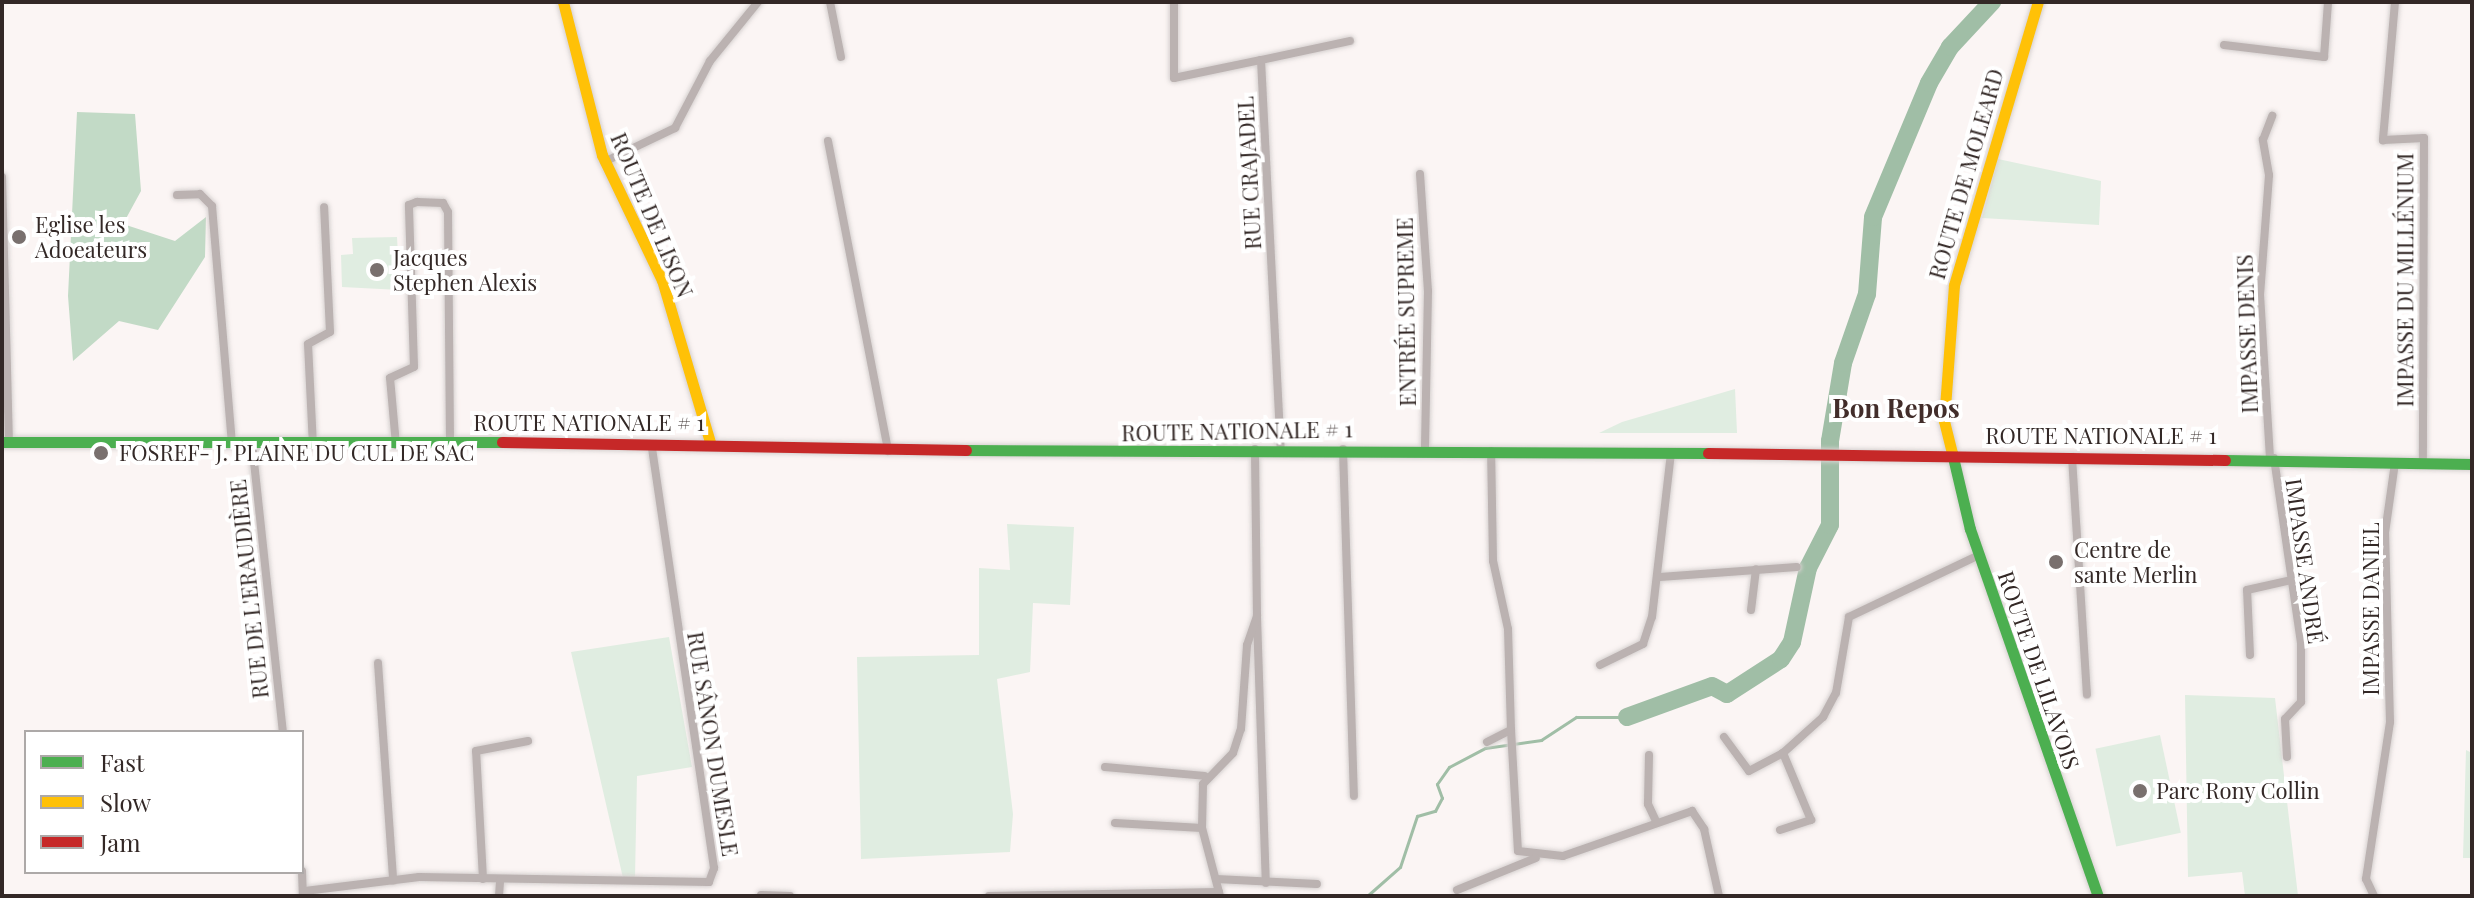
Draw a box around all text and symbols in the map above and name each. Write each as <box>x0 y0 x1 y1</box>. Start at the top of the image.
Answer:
street label: ROUTE DE MOLEARD <box>1923 66 2009 282</box>
street label: RUE CRAJADEL <box>1232 96 1266 250</box>
street label: ROUTE DE LISON <box>605 129 699 301</box>
street label: IMPASSE DU MILLÉNIUM <box>2392 153 2418 407</box>
place label: Eglise les Adoeateurs <box>35 211 147 262</box>
street label: ENTRÉE SUPREME <box>1391 217 1421 407</box>
marker: Eglise les Adoeateurs <box>10 228 28 246</box>
place label: Jacques Stephen Alexis <box>393 244 538 296</box>
street label: IMPASSE DENIS <box>2231 254 2263 414</box>
marker: Jacques Stephen Alexis <box>368 261 386 279</box>
district label: Bon Repos <box>1832 392 1960 424</box>
street label: ROUTE NATIONALE # 1 <box>473 410 705 436</box>
street label: ROUTE NATIONALE # 1 <box>1121 416 1353 446</box>
street label: ROUTE NATIONALE # 1 <box>1985 423 2217 449</box>
place label: FOSREF- J. PLAINE DU CUL DE SAC <box>119 440 474 466</box>
marker: FOSREF- J. PLAINE DU CUL DE SAC <box>90 442 112 464</box>
street label: IMPASSE ANDRÉ <box>2280 476 2330 646</box>
street label: RUE DE L'ERAUDIÈRE <box>224 478 274 700</box>
street label: IMPASSE DANIEL <box>2358 522 2384 696</box>
place label: Centre de sante Merlin <box>2074 536 2197 588</box>
marker: Centre de sante Merlin <box>2045 551 2067 573</box>
street label: ROUTE DE LILAVOIS <box>1993 568 2085 772</box>
street label: RUE SÂNON DUMESLE <box>682 630 744 858</box>
legend <box>24 730 304 874</box>
text: Fast <box>100 746 145 778</box>
place label: Parc Rony Collin <box>2156 778 2320 804</box>
marker: Parc Rony Collin <box>2131 782 2149 800</box>
text: Slow <box>100 786 151 818</box>
text: Jam <box>100 826 141 858</box>

